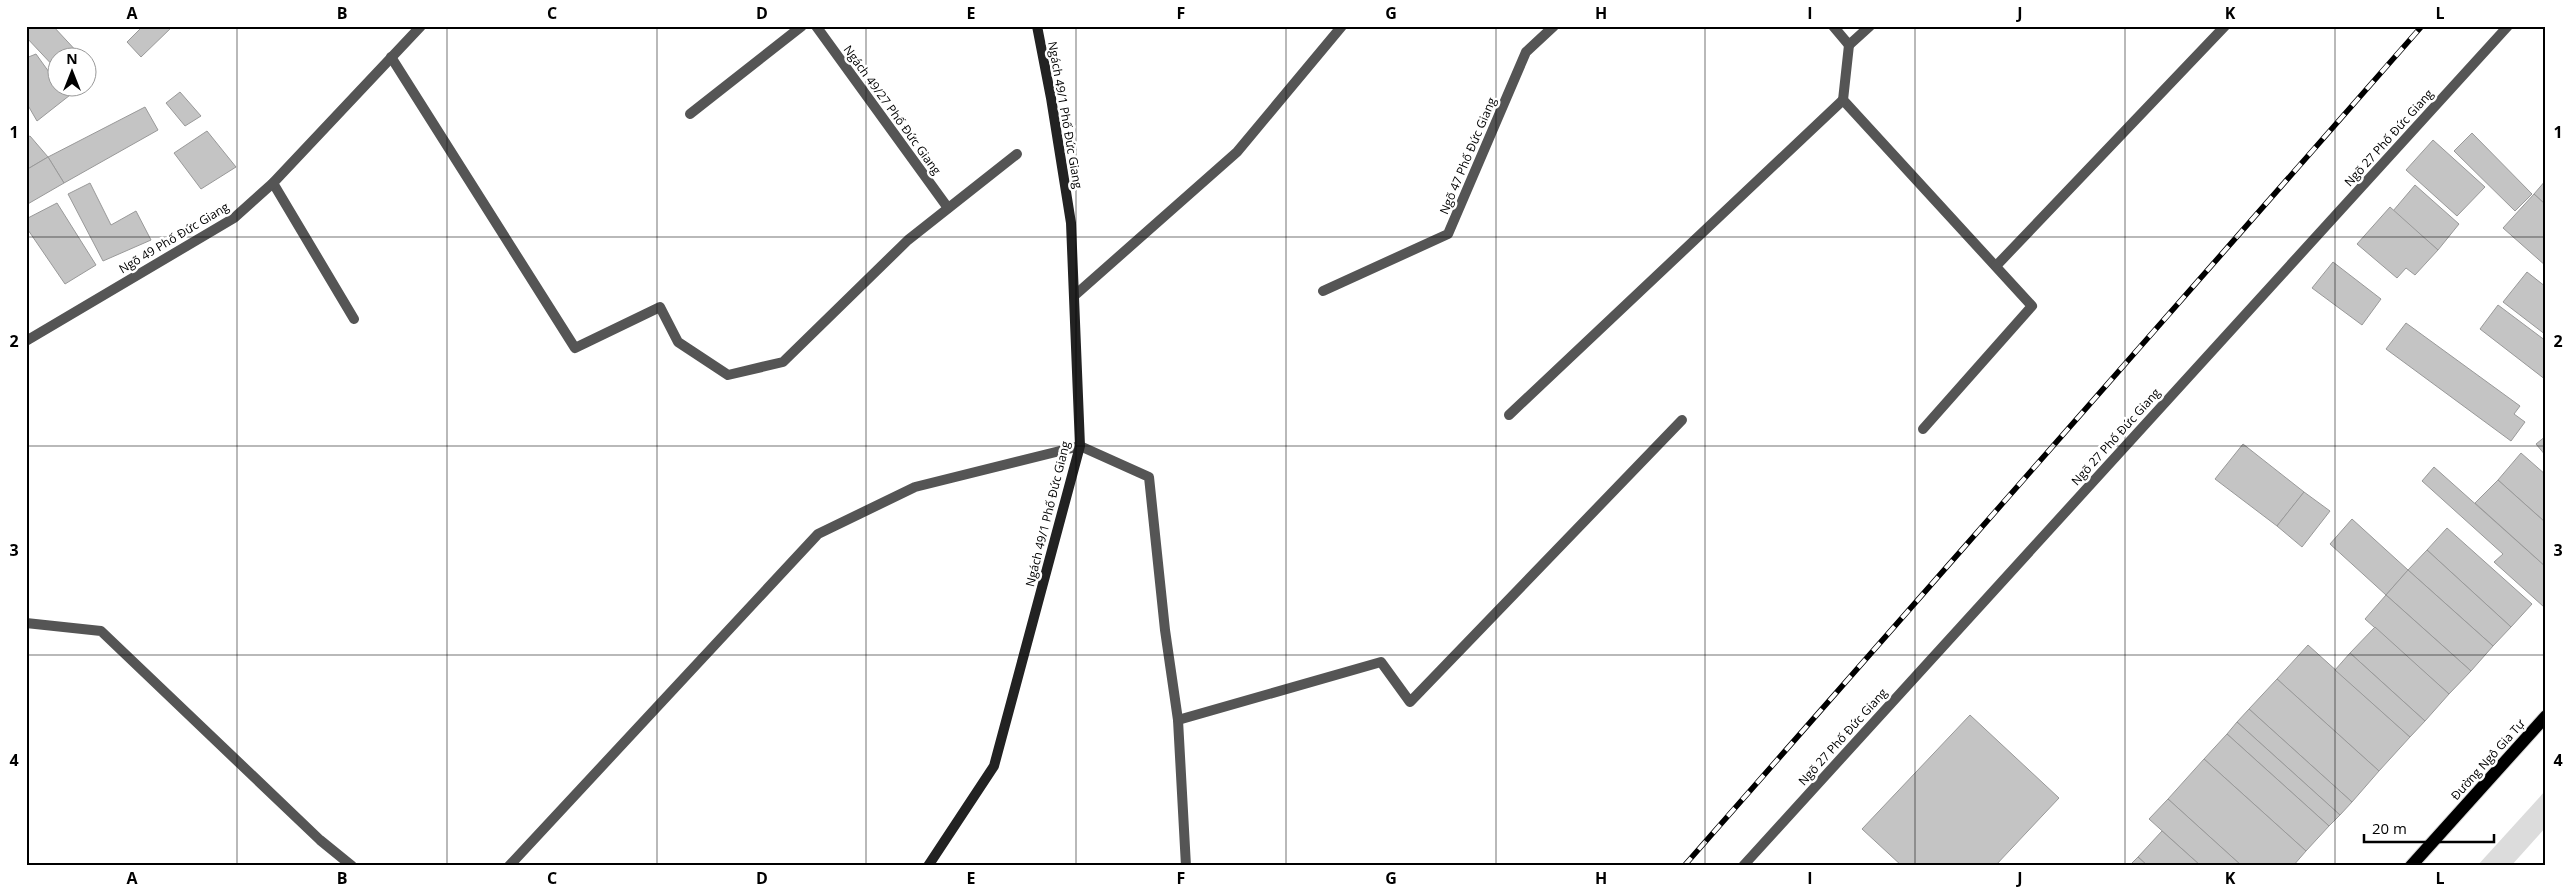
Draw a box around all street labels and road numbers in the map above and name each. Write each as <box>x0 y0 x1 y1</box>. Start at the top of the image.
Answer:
street label: Ngách 49/1 Phố Đức Giang <box>1044 40 1087 190</box>
street label: Ngách 49/27 Phố Đức Giang <box>840 42 945 178</box>
street label: Ngõ 27 Phố Đức Giang <box>2340 85 2437 190</box>
street label: Ngõ 47 Phố Đức Giang <box>1435 94 1500 217</box>
street label: Ngõ 49 Phố Đức Giang <box>116 198 232 277</box>
street label: Ngõ 27 Phố Đức Giang <box>2067 384 2164 489</box>
street label: Ngách 49/1 Phố Đức Giang <box>1021 439 1074 588</box>
street label: Ngõ 27 Phố Đức Giang <box>1794 684 1891 789</box>
street label: Đường Ngô Gia Tự <box>2447 715 2529 804</box>

